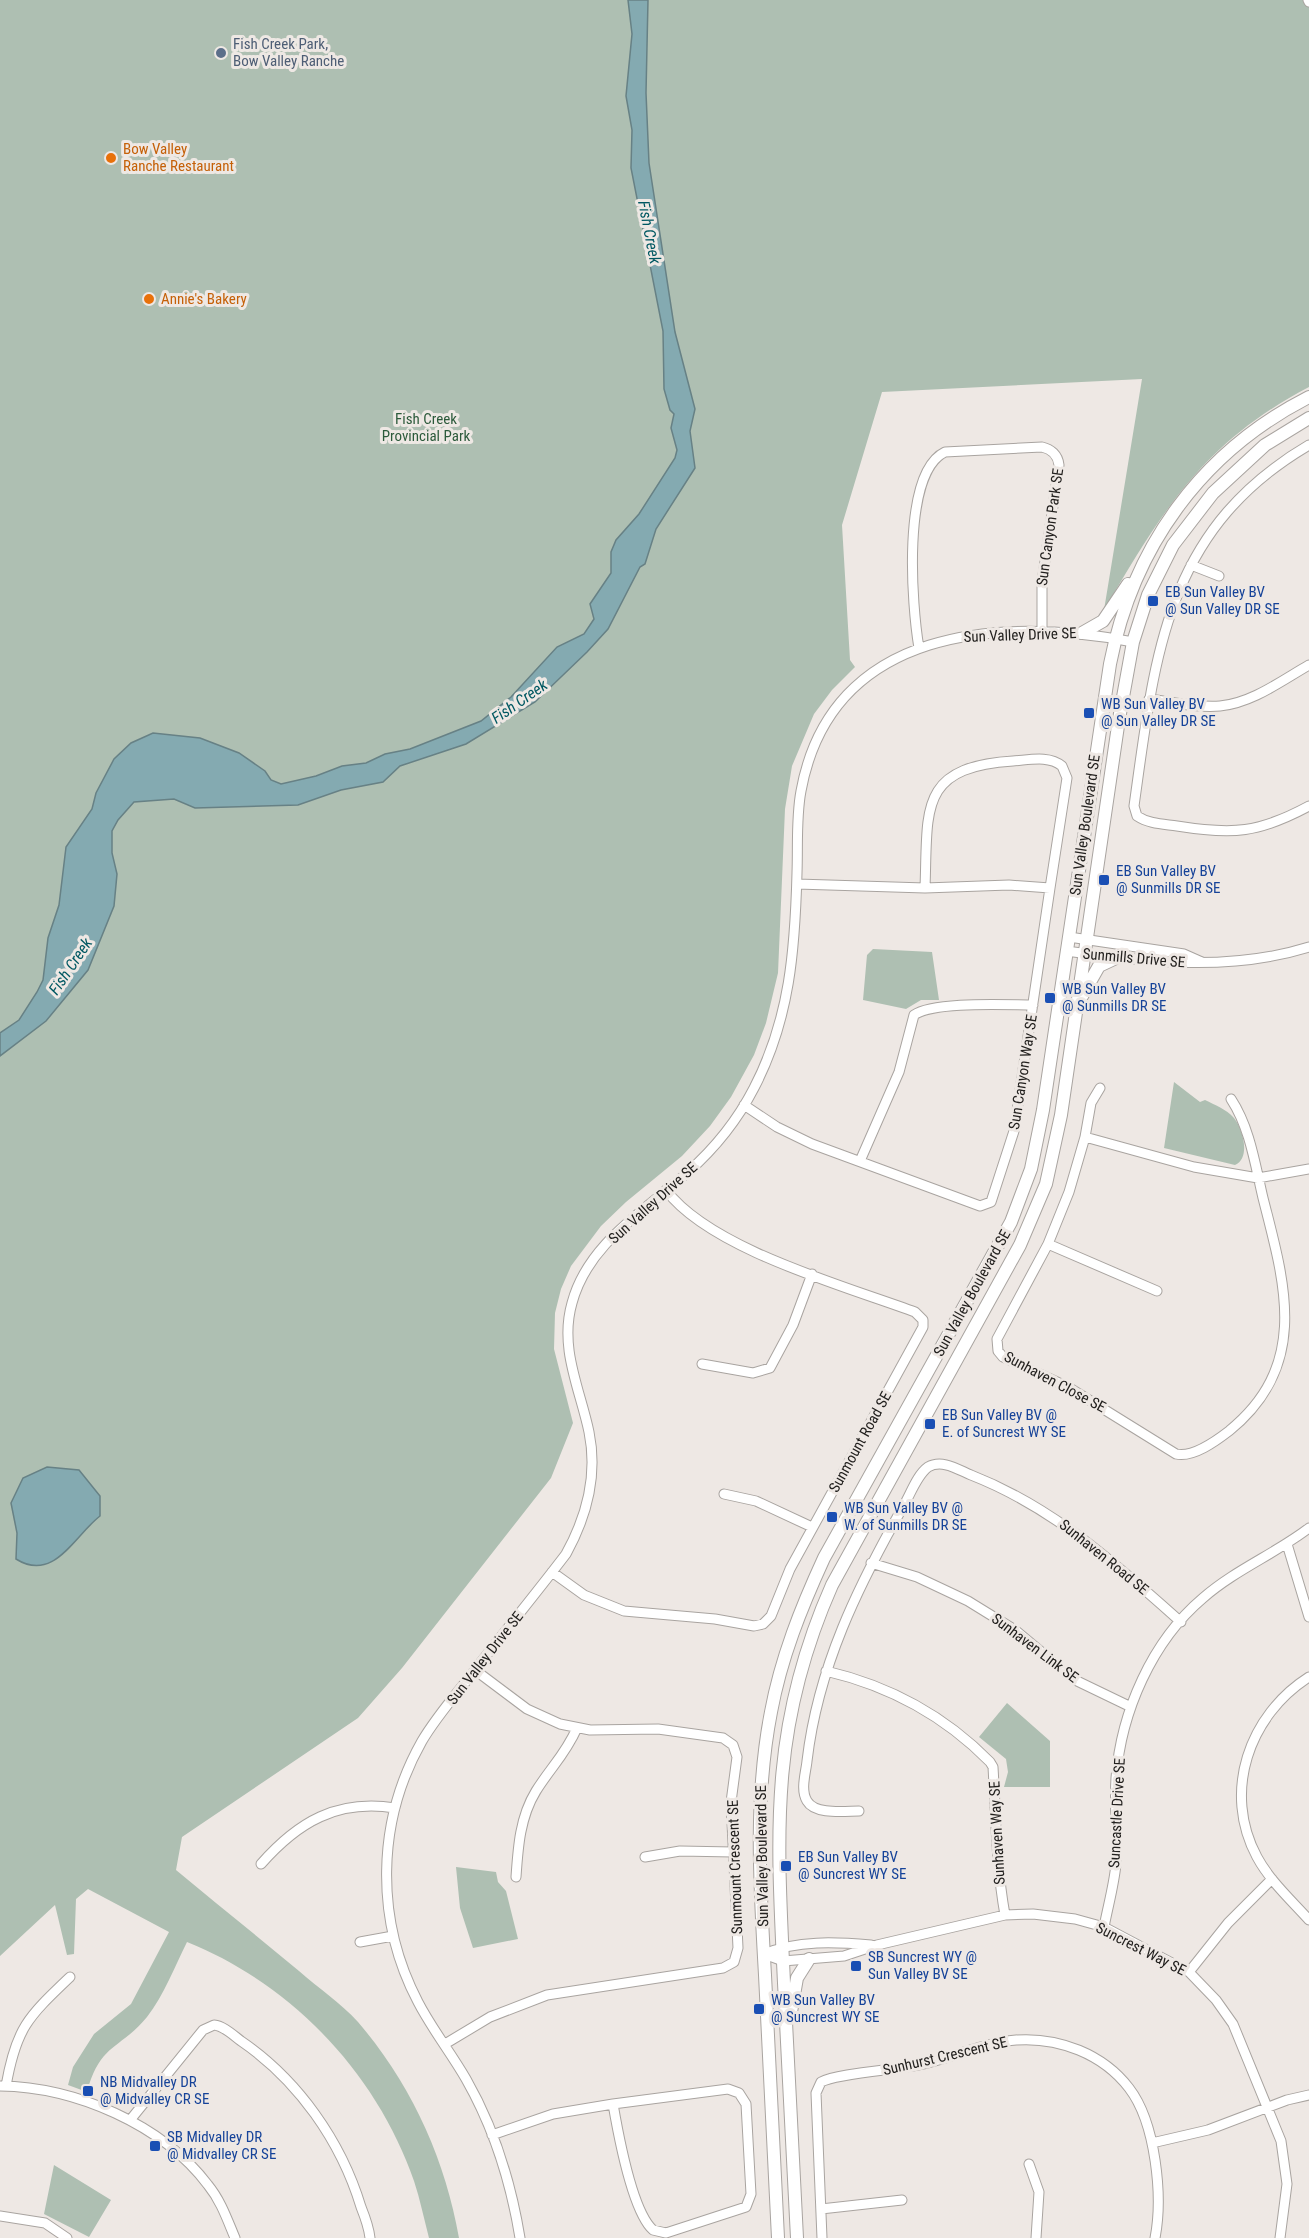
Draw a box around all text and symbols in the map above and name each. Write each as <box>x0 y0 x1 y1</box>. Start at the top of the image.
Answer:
place label: Fish Creek Park, Bow Valley Ranche <box>233 35 344 70</box>
marker: Fish Creek Park, Bow Valley Ranche <box>214 46 228 60</box>
place label: Bow Valley Ranche Restaurant <box>123 140 234 175</box>
marker: Bow Valley Ranche Restaurant <box>104 151 118 165</box>
water label: Fish Creek <box>634 199 665 266</box>
place label: Annie's Bakery <box>161 290 247 308</box>
marker: Annie's Bakery <box>142 292 156 306</box>
park label: Fish Creek Provincial Park <box>382 410 470 445</box>
street label: Sun Canyon Park SE <box>1033 467 1067 587</box>
place label: EB Sun Valley BV @ Sun Valley DR SE <box>1165 583 1280 618</box>
marker: EB Sun Valley BV @ Sun Valley DR SE <box>1146 594 1160 608</box>
street label: Sun Valley Drive SE <box>963 624 1077 646</box>
water label: Fish Creek <box>488 675 552 728</box>
place label: WB Sun Valley BV @ Sun Valley DR SE <box>1101 695 1216 730</box>
marker: WB Sun Valley BV @ Sun Valley DR SE <box>1082 706 1096 720</box>
street label: Sun Valley Boulevard SE <box>1066 753 1104 897</box>
place label: EB Sun Valley BV @ Sunmills DR SE <box>1116 862 1220 897</box>
marker: EB Sun Valley BV @ Sunmills DR SE <box>1097 873 1111 887</box>
water label: Fish Creek <box>45 934 97 998</box>
street label: Sunmills Drive SE <box>1082 945 1186 971</box>
place label: WB Sun Valley BV @ Sunmills DR SE <box>1062 980 1167 1015</box>
marker: WB Sun Valley BV @ Sunmills DR SE <box>1043 991 1057 1005</box>
street label: Sun Canyon Way SE <box>1005 1013 1041 1131</box>
street label: Sun Valley Drive SE <box>605 1158 701 1248</box>
street label: Sun Valley Boulevard SE <box>930 1227 1014 1359</box>
street label: Sunhaven Close SE <box>1001 1348 1109 1416</box>
street label: Sunmount Road SE <box>825 1389 895 1495</box>
place label: EB Sun Valley BV @ E. of Suncrest WY SE <box>942 1406 1066 1441</box>
marker: EB Sun Valley BV @ E. of Suncrest WY SE <box>923 1417 937 1431</box>
place label: WB Sun Valley BV @ W. of Sunmills DR SE <box>844 1499 967 1534</box>
marker: WB Sun Valley BV @ W. of Sunmills DR SE <box>825 1510 839 1524</box>
street label: Sunhaven Road SE <box>1056 1516 1152 1598</box>
street label: Sun Valley Drive SE <box>443 1608 527 1708</box>
street label: Sunhaven Link SE <box>988 1610 1082 1686</box>
street label: Suncastle Drive SE <box>1105 1757 1129 1869</box>
street label: Sunhaven Way SE <box>985 1781 1009 1885</box>
street label: Sun Valley Boulevard SE <box>752 1785 772 1927</box>
street label: Sunmount Crescent SE <box>724 1799 746 1935</box>
place label: EB Sun Valley BV @ Suncrest WY SE <box>798 1848 906 1883</box>
marker: EB Sun Valley BV @ Suncrest WY SE <box>779 1859 793 1873</box>
street label: Suncrest Way SE <box>1093 1919 1189 1979</box>
place label: SB Suncrest WY @ Sun Valley BV SE <box>868 1948 977 1983</box>
marker: SB Suncrest WY @ Sun Valley BV SE <box>849 1959 863 1973</box>
place label: WB Sun Valley BV @ Suncrest WY SE <box>771 1991 879 2026</box>
marker: WB Sun Valley BV @ Suncrest WY SE <box>752 2002 766 2016</box>
street label: Sunhurst Crescent SE <box>881 2033 1009 2079</box>
place label: NB Midvalley DR @ Midvalley CR SE <box>100 2073 209 2108</box>
marker: NB Midvalley DR @ Midvalley CR SE <box>81 2084 95 2098</box>
place label: SB Midvalley DR @ Midvalley CR SE <box>167 2128 276 2163</box>
marker: SB Midvalley DR @ Midvalley CR SE <box>148 2139 162 2153</box>

